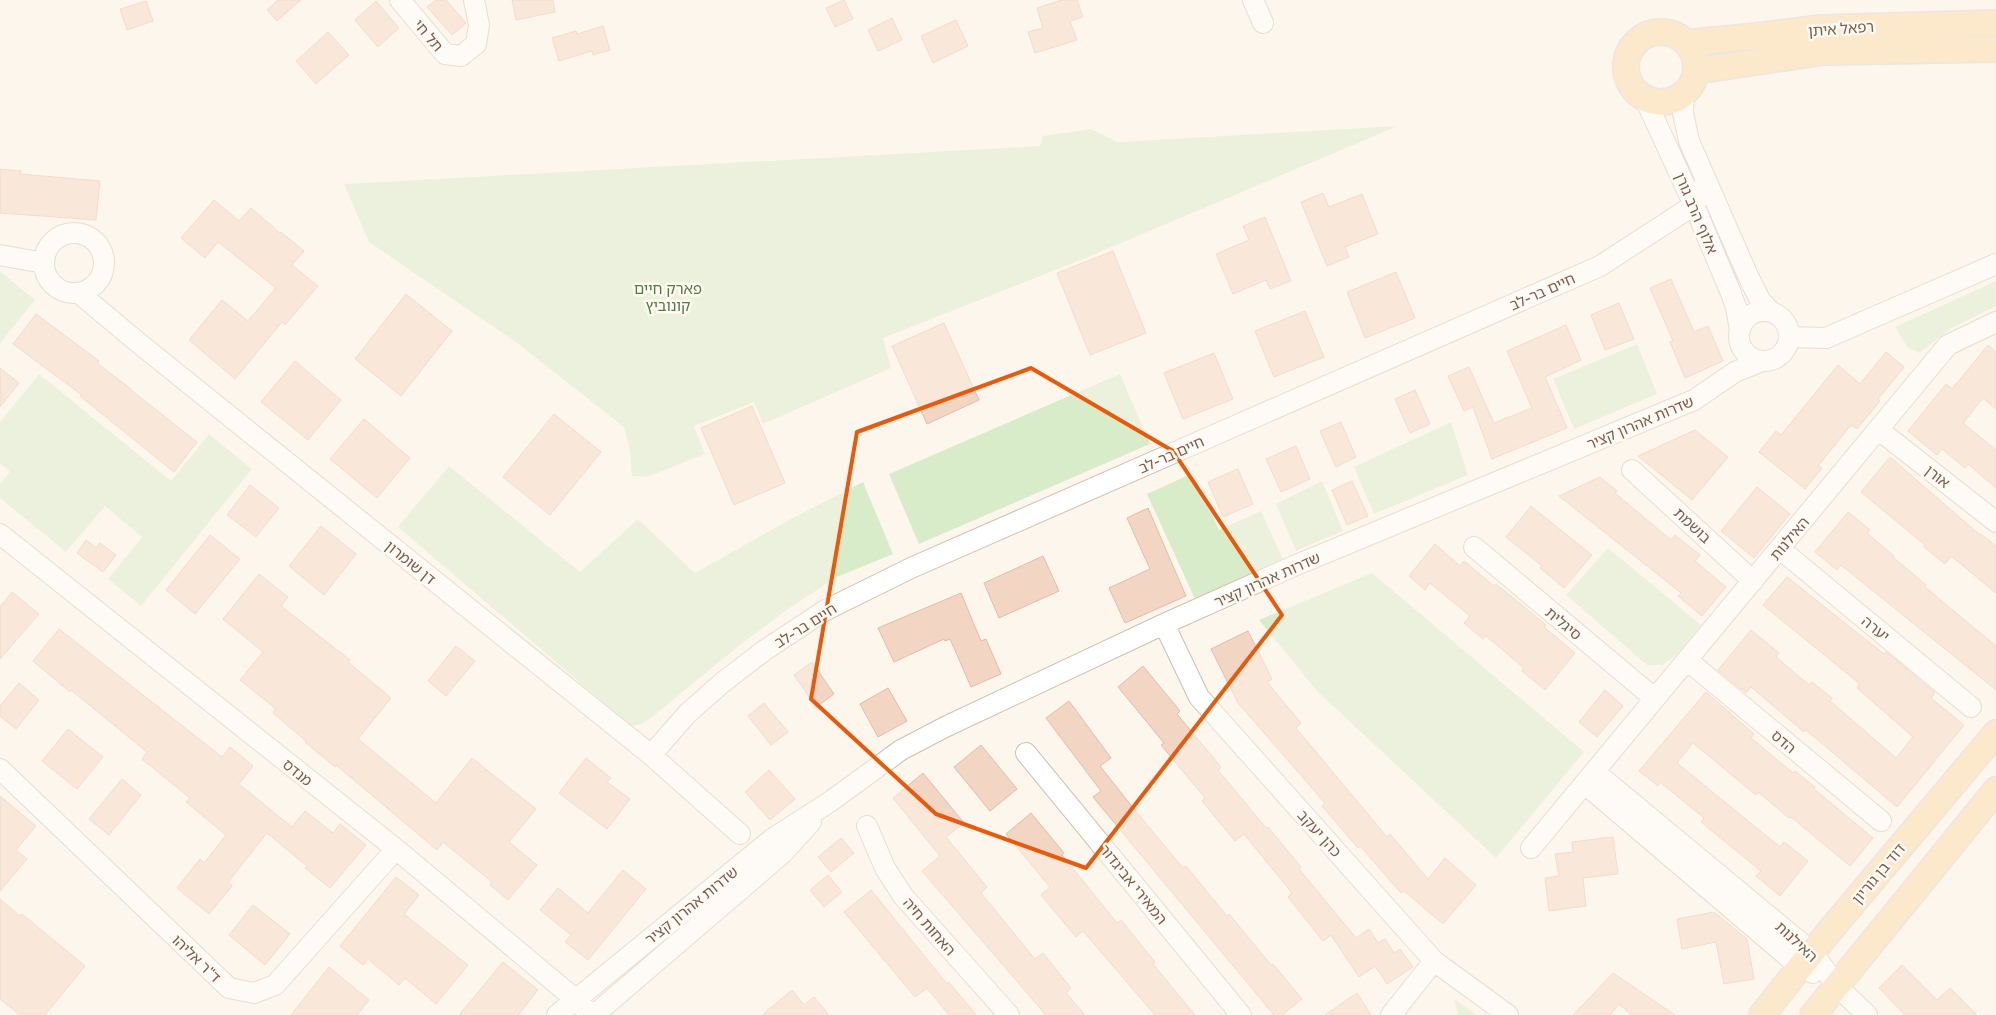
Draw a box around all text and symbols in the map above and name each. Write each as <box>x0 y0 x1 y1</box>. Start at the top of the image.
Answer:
street label: תל חי <box>410 15 448 55</box>
street label: רפאל איתן <box>1807 17 1875 39</box>
street label: אלוף הרב גורן <box>1672 170 1722 256</box>
street label: חיים בר-לב <box>1506 269 1578 313</box>
park label: פארק חיים קונוביץ <box>634 279 702 314</box>
street label: שדרות אהרון קציר <box>1584 391 1696 453</box>
street label: חיים בר-לב <box>1135 432 1207 476</box>
street label: אורן <box>1922 461 1954 491</box>
street label: בושמת <box>1671 503 1716 547</box>
street label: האילנות <box>1766 513 1812 563</box>
street label: דן שומרון <box>382 536 440 588</box>
street label: שדרות אהרון קציר <box>1211 548 1323 610</box>
street label: חיים בר-לב <box>771 599 839 651</box>
street label: סיגלית <box>1542 603 1586 643</box>
street label: יערה <box>1858 611 1894 645</box>
street label: הדס <box>1768 726 1800 756</box>
street label: מנדס <box>280 755 317 789</box>
street label: כהן יעקב <box>1294 806 1346 860</box>
street label: דוד בן גוריון <box>1847 839 1909 907</box>
street label: המאירי אביגדור <box>1096 841 1172 927</box>
street label: שדרות אהרון קציר <box>641 862 741 948</box>
street label: האחות חיה <box>900 893 960 959</box>
street label: האילנות <box>1772 917 1822 965</box>
street label: ד"ר אליהו <box>169 930 225 986</box>

